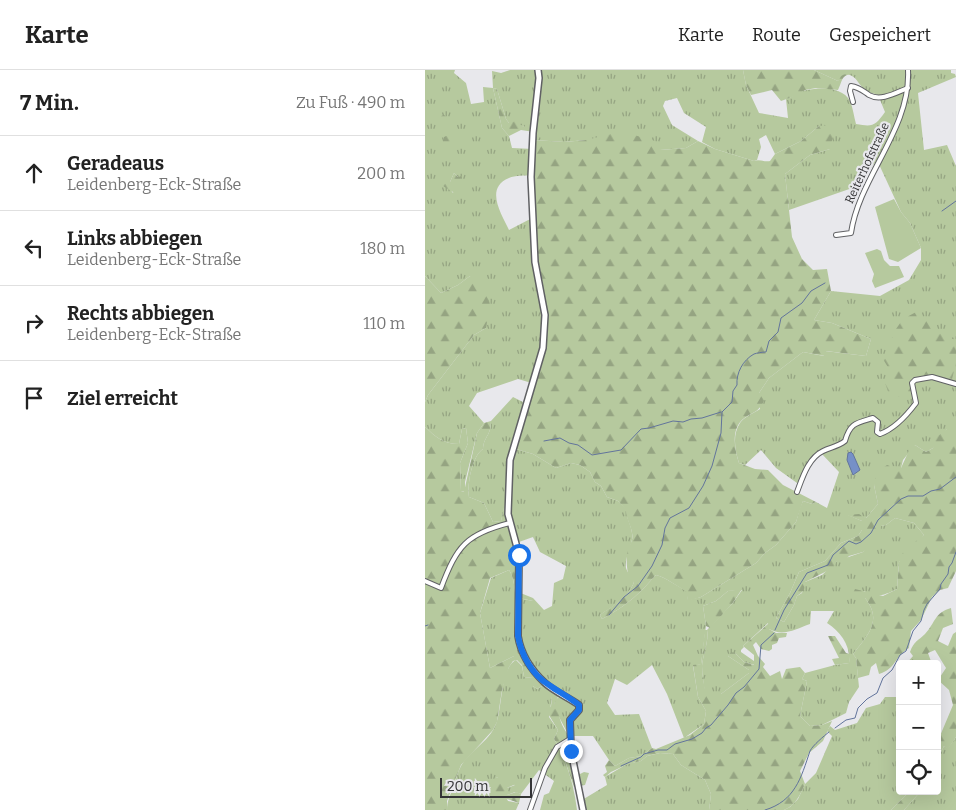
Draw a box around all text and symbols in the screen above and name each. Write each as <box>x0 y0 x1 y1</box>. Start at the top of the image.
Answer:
text: Karte <box>25 21 89 49</box>
text: Karte <box>678 24 724 46</box>
text: Route <box>752 24 801 46</box>
text: Gespeichert <box>829 24 931 46</box>
text: 7 Min. <box>20 90 79 116</box>
text: Zu Fuß · 490 m <box>296 93 405 112</box>
street label: Reiterhofstraße <box>842 120 892 206</box>
text: Geradeaus <box>67 152 164 175</box>
icon: ahead <box>20 159 48 187</box>
text: 200 m <box>357 164 405 183</box>
text: Leidenberg-Eck-Straße <box>67 175 241 194</box>
text: Links abbiegen <box>67 227 202 250</box>
icon: left <box>20 234 48 262</box>
text: 180 m <box>360 239 405 258</box>
text: Leidenberg-Eck-Straße <box>67 250 241 269</box>
text: Rechts abbiegen <box>67 302 214 325</box>
icon: right <box>20 309 48 337</box>
text: 110 m <box>363 314 405 333</box>
text: Leidenberg-Eck-Straße <box>67 325 241 344</box>
icon: arrive <box>20 384 48 412</box>
text: Ziel erreicht <box>67 387 178 410</box>
route start <box>508 544 531 567</box>
map controls <box>896 660 941 795</box>
button: + <box>896 660 941 705</box>
button: − <box>896 705 941 750</box>
route end <box>560 740 583 763</box>
button: locate <box>896 750 941 795</box>
scale bar <box>440 775 533 798</box>
text: 200 m <box>447 778 489 795</box>

